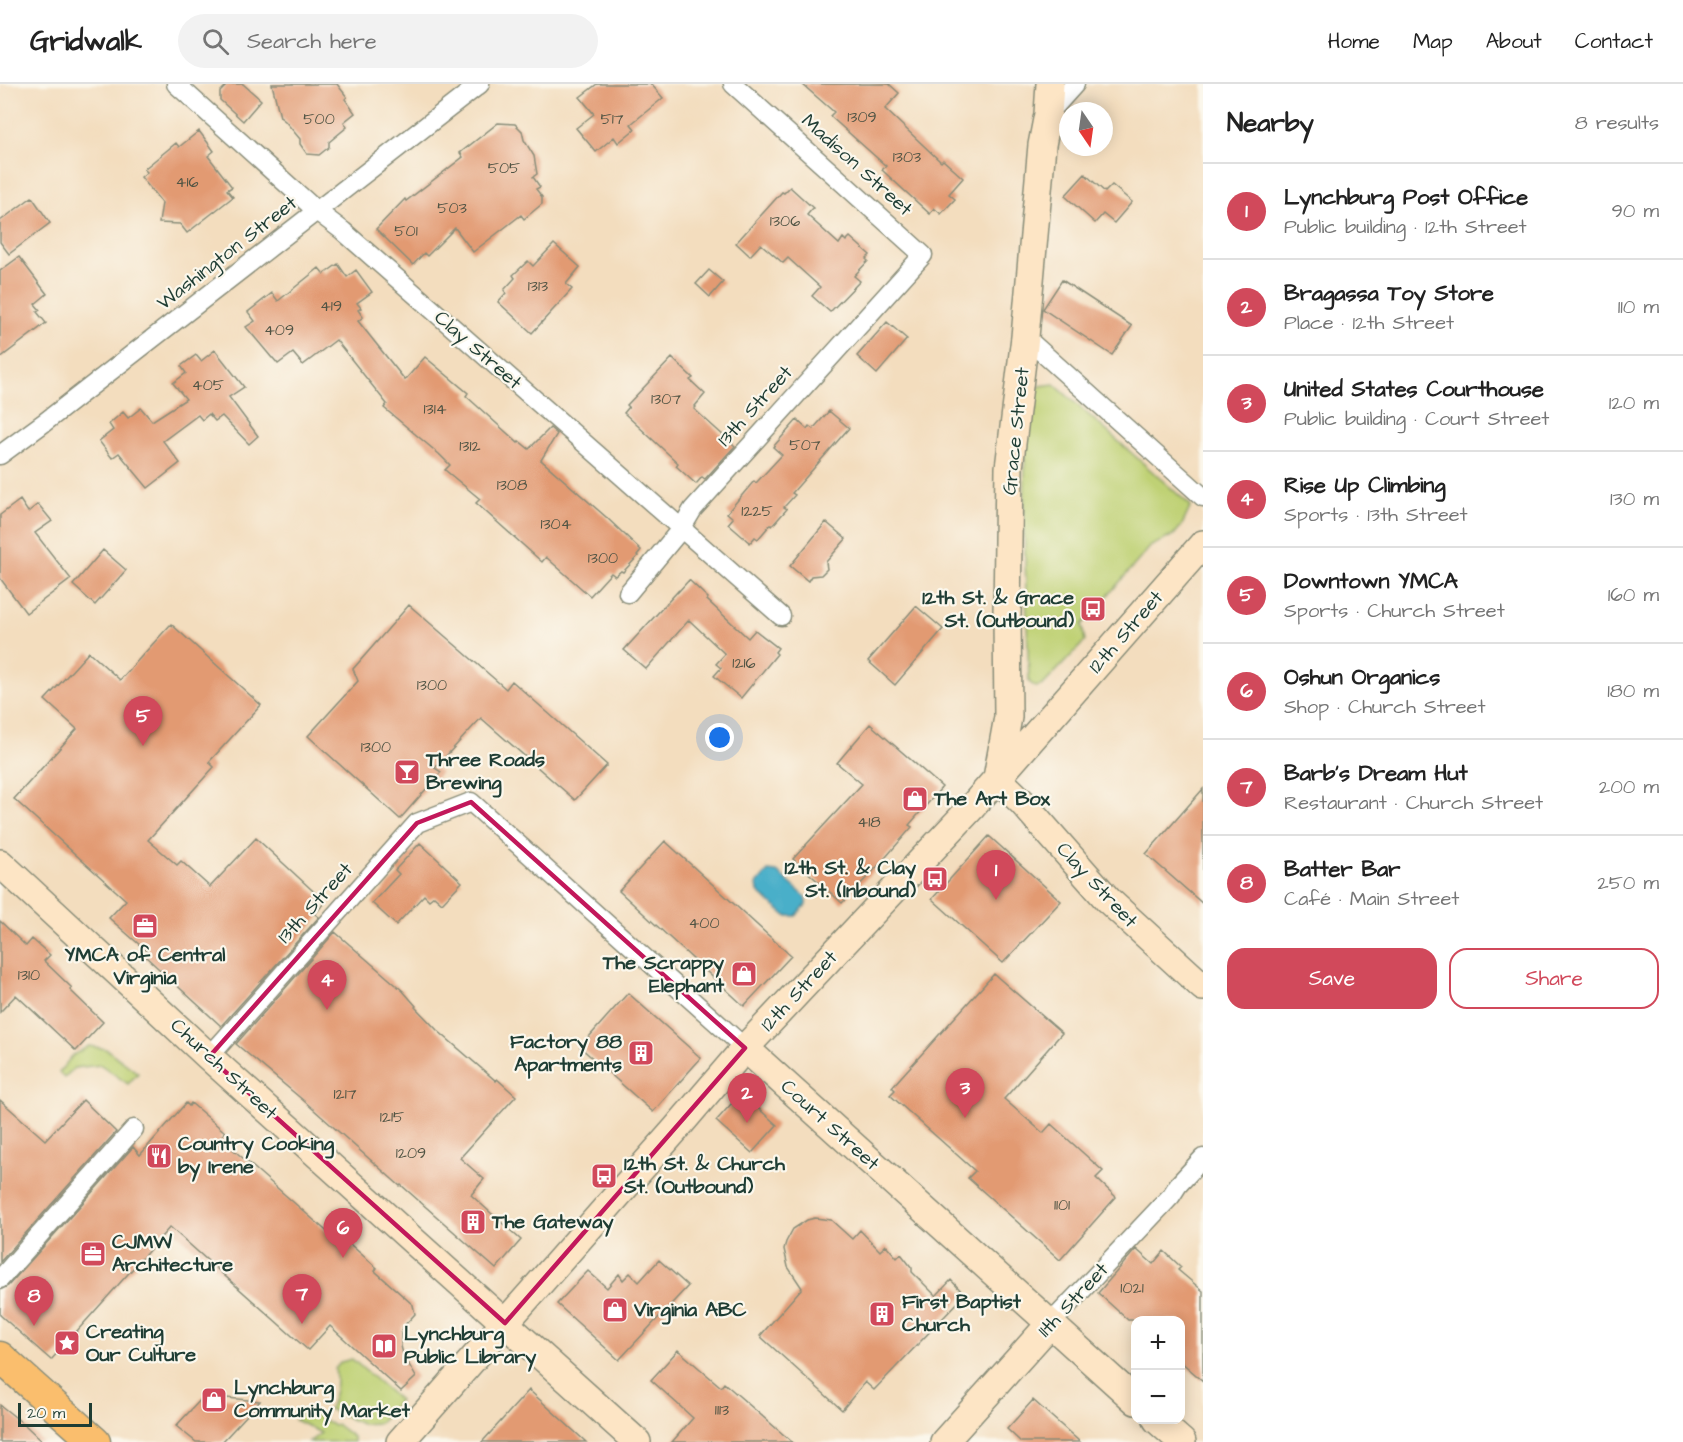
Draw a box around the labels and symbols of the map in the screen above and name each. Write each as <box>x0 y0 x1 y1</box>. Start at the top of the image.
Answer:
north arrow <box>1059 102 1113 156</box>
house number: 1309 <box>847 106 877 128</box>
street label: Madison Street <box>795 107 919 223</box>
house number: 500 <box>303 108 335 130</box>
house number: 517 <box>600 108 624 130</box>
house number: 1303 <box>893 146 921 168</box>
house number: 505 <box>488 157 521 179</box>
house number: 416 <box>176 171 198 193</box>
street label: Washington Street <box>151 189 304 318</box>
house number: 503 <box>437 197 467 219</box>
house number: 1306 <box>770 210 800 232</box>
house number: 501 <box>394 220 418 242</box>
house number: 1313 <box>528 275 548 297</box>
house number: 419 <box>320 295 342 317</box>
street label: Clay Street <box>427 304 528 397</box>
house number: 409 <box>264 319 294 341</box>
street label: 13th Street <box>711 359 799 453</box>
street label: Grace Street <box>995 366 1037 496</box>
house number: 405 <box>192 374 225 396</box>
house number: 1307 <box>651 388 681 410</box>
house number: 1314 <box>423 398 447 420</box>
house number: 507 <box>789 434 821 456</box>
house number: 1312 <box>459 435 481 457</box>
house number: 1308 <box>497 474 527 496</box>
house number: 1225 <box>741 500 774 522</box>
house number: 1304 <box>540 513 572 535</box>
house number: 1300 <box>588 547 618 569</box>
place label: 12th St. & Grace St. (Outbound) <box>922 584 1074 635</box>
street label: 12th Street <box>1082 584 1170 680</box>
bus stop icon: 12th St. & Grace St. (Outbound) <box>1078 594 1108 624</box>
house number: 1216 <box>732 652 756 674</box>
house number: 1300 <box>417 674 447 696</box>
pin: 5 <box>124 696 162 746</box>
your location <box>705 723 734 752</box>
house number: 1300 <box>361 736 391 758</box>
place label: Three Roads Brewing <box>425 746 545 798</box>
bar icon: Three Roads Brewing <box>392 757 422 787</box>
shop icon: The Art Box <box>900 784 930 814</box>
place label: The Art Box <box>933 785 1051 813</box>
house number: 418 <box>857 811 881 833</box>
street label: Clay Street <box>1049 836 1144 935</box>
pin: 1 <box>976 850 1016 900</box>
place label: 12th St. & Clay St. (Inbound) <box>784 854 916 905</box>
street label: 13th Street <box>271 856 359 950</box>
bus stop icon: 12th St. & Clay St. (Inbound) <box>920 864 950 894</box>
office icon: YMCA of Central Virginia <box>130 911 160 941</box>
house number: 400 <box>688 912 720 934</box>
place label: YMCA of Central Virginia <box>65 941 225 993</box>
street label: 12th Street <box>754 944 844 1038</box>
place label: The Scrappy Elephant <box>602 949 725 1000</box>
shop icon: The Scrappy Elephant <box>729 959 759 989</box>
pin: 4 <box>308 960 346 1010</box>
house number: 1310 <box>18 964 40 986</box>
street label: Church Street <box>164 1012 284 1126</box>
place label: Factory 88 Apartments <box>510 1028 622 1079</box>
building icon: Factory 88 Apartments <box>626 1038 656 1068</box>
pin: 3 <box>946 1068 984 1118</box>
street label: Court Street <box>774 1073 886 1177</box>
pin: 2 <box>728 1074 766 1123</box>
house number: 1217 <box>333 1083 357 1105</box>
house number: 1215 <box>380 1106 405 1128</box>
place label: Country Cooking by Irene <box>178 1130 335 1182</box>
restaurant icon: Country Cooking by Irene <box>144 1141 174 1171</box>
house number: 1209 <box>396 1142 426 1164</box>
place label: 12th St. & Church St. (Outbound) <box>623 1150 786 1201</box>
bus stop icon: 12th St. & Church St. (Outbound) <box>589 1161 619 1191</box>
house number: 1101 <box>1054 1194 1070 1216</box>
building icon: The Gateway <box>458 1207 488 1237</box>
pin: 6 <box>324 1208 362 1258</box>
place label: The Gateway <box>491 1208 613 1237</box>
place label: CJMW Architecture <box>112 1228 233 1279</box>
office icon: CJMW Architecture <box>78 1239 108 1269</box>
street label: 11th Street <box>1031 1257 1115 1343</box>
pin: 7 <box>282 1274 322 1324</box>
pin: 8 <box>15 1276 54 1326</box>
house number: 1021 <box>1120 1277 1144 1299</box>
place label: First Baptist Church <box>902 1288 1022 1339</box>
shop icon: Virginia ABC <box>600 1295 630 1325</box>
place label: Virginia ABC <box>633 1296 747 1325</box>
building icon: First Baptist Church <box>867 1299 897 1329</box>
place label: Creating Our Culture <box>86 1318 196 1369</box>
place label: Lynchburg Public Library <box>404 1320 536 1372</box>
place icon: Creating Our Culture <box>52 1328 82 1358</box>
library icon: Lynchburg Public Library <box>369 1331 399 1361</box>
place label: Lynchburg Community Market <box>234 1374 411 1426</box>
shop icon: Lynchburg Community Market <box>199 1385 229 1415</box>
house number: 1113 <box>715 1399 729 1421</box>
scale bar <box>18 1400 92 1428</box>

